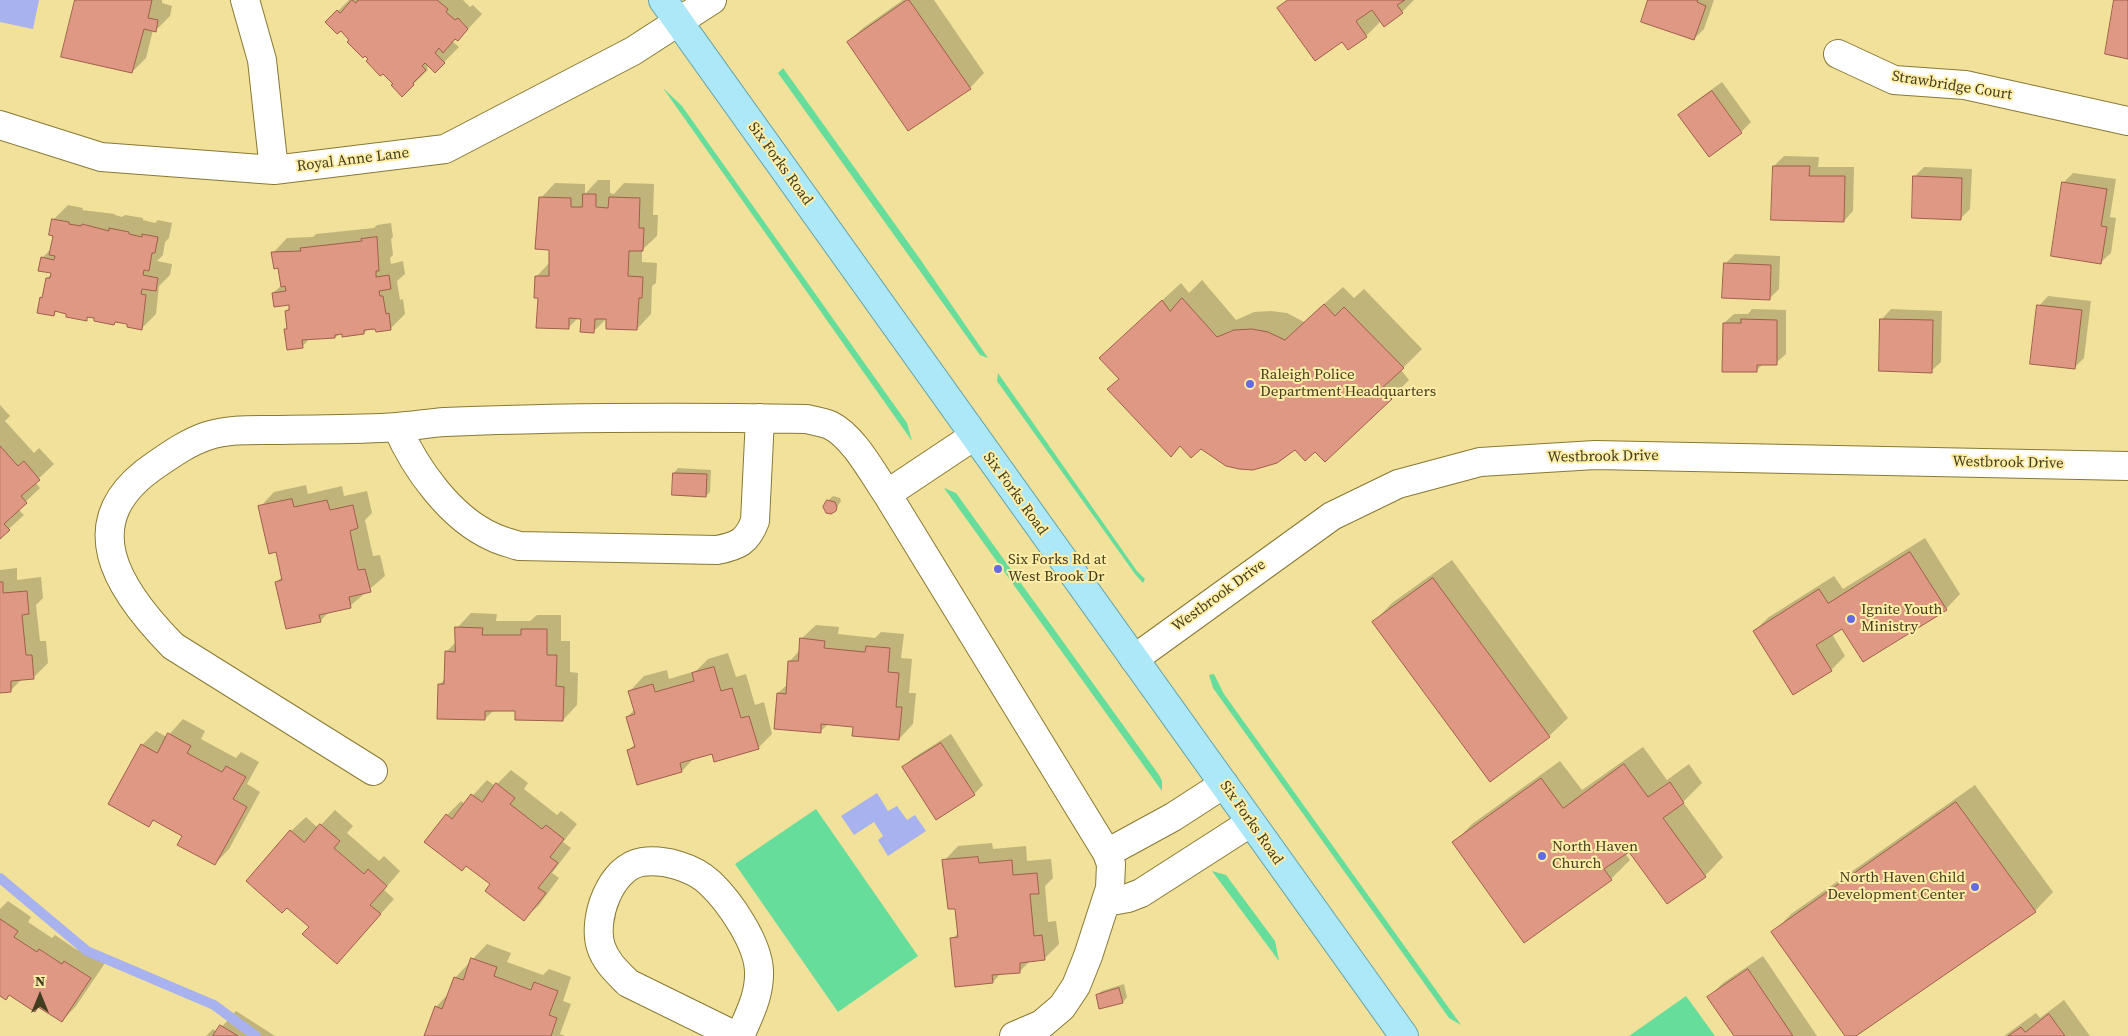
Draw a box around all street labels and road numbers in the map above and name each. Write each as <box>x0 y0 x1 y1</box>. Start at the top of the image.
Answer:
street label: Strawbridge Court <box>1891 68 2013 104</box>
street label: Six Forks Road <box>744 119 816 209</box>
street label: Royal Anne Lane <box>296 144 410 176</box>
street label: Westbrook Drive <box>1547 447 1659 467</box>
street label: Six Forks Road <box>979 449 1051 539</box>
street label: Westbrook Drive <box>1952 453 2064 473</box>
street label: Westbrook Drive <box>1169 556 1269 636</box>
street label: Six Forks Road <box>1216 778 1286 868</box>

